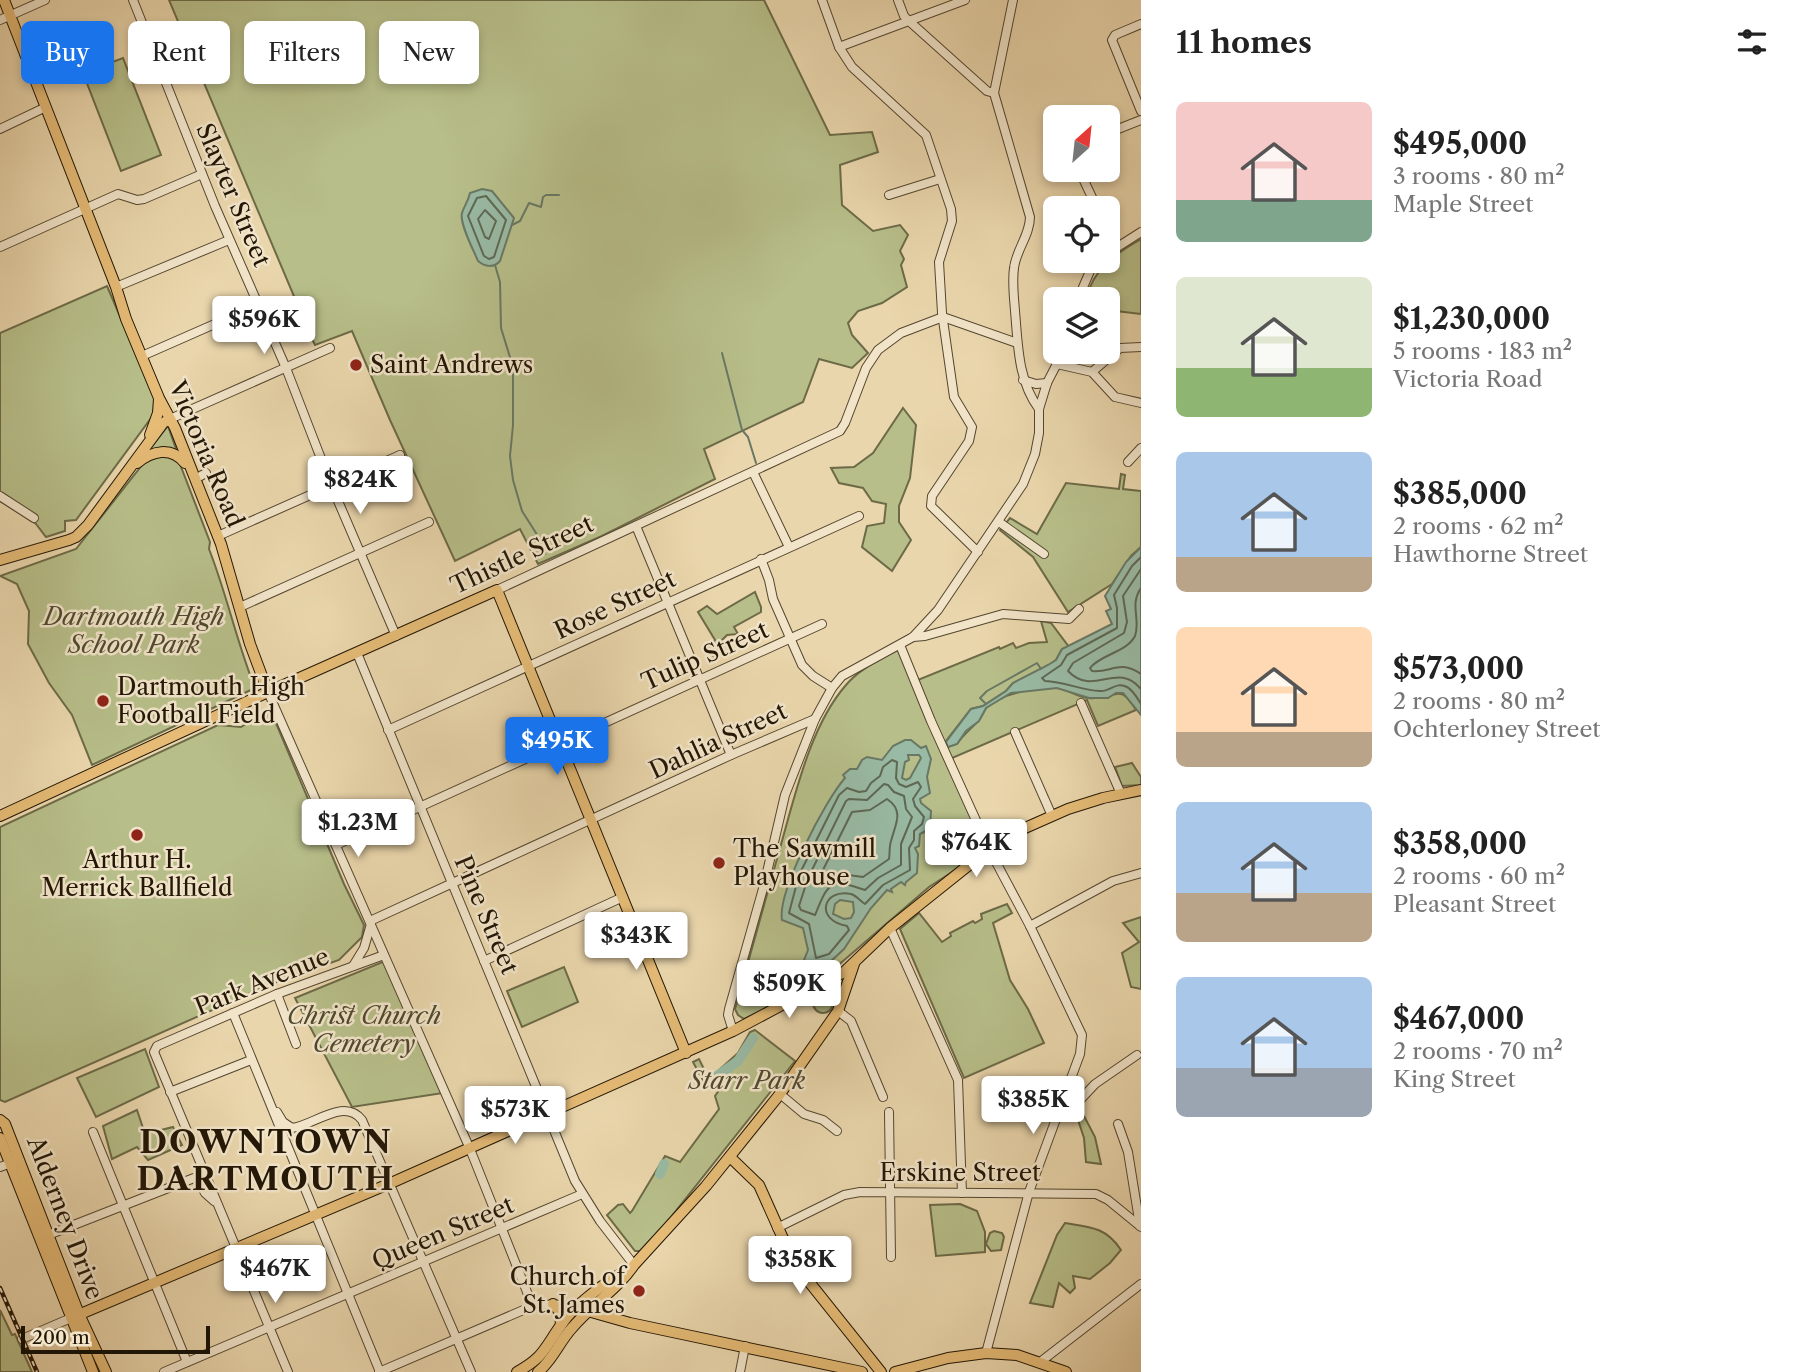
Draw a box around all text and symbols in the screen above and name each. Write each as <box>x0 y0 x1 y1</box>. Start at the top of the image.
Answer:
chip: Buy <box>21 21 114 84</box>
chip: Rent <box>128 21 230 84</box>
chip: Filters <box>244 21 365 84</box>
chip: New <box>379 21 479 84</box>
icon: filters <box>1733 23 1771 61</box>
text: 11 homes <box>1176 24 1312 61</box>
north arrow <box>1043 105 1120 182</box>
map controls <box>1043 105 1120 364</box>
street label: Slayter Street <box>190 119 277 271</box>
text: $495,000 <box>1393 125 1527 162</box>
icon: home <box>1232 130 1316 214</box>
text: 3 rooms · 80 m² <box>1393 162 1565 190</box>
text: Maple Street <box>1393 190 1533 218</box>
button: locate <box>1043 196 1120 273</box>
button: layers <box>1043 287 1120 364</box>
pin: $596K <box>215 296 313 356</box>
text: $1,230,000 <box>1393 300 1550 337</box>
text: $596K <box>228 305 300 333</box>
icon: home <box>1232 305 1316 389</box>
text: 5 rooms · 183 m² <box>1393 337 1572 365</box>
place label: Saint Andrews <box>370 350 533 379</box>
marker: Saint Andrews <box>348 357 364 373</box>
text: Victoria Road <box>1393 365 1542 393</box>
street label: Victoria Road <box>162 375 250 532</box>
pin: $824K <box>311 456 409 516</box>
text: $824K <box>324 465 396 493</box>
text: $385,000 <box>1393 475 1527 512</box>
icon: home <box>1232 480 1316 564</box>
street label: Thistle Street <box>446 509 598 600</box>
text: 2 rooms · 62 m² <box>1393 512 1564 540</box>
text: Hawthorne Street <box>1393 540 1588 568</box>
street label: Rose Street <box>550 564 680 645</box>
park label: Dartmouth High School Park <box>41 602 225 659</box>
street label: Tulip Street <box>637 615 773 696</box>
text: $573,000 <box>1393 650 1524 687</box>
icon: home <box>1232 655 1316 739</box>
place label: Dartmouth High Football Field <box>117 672 305 729</box>
text: 2 rooms · 80 m² <box>1393 687 1565 715</box>
marker: Dartmouth High Football Field <box>95 693 111 709</box>
street label: Dahlia Street <box>644 696 792 785</box>
text: Ochterloney Street <box>1393 715 1600 743</box>
pin: $495K <box>508 718 606 777</box>
text: $495K <box>521 726 593 754</box>
pin: $1.23M <box>301 800 415 859</box>
text: $1.23M <box>318 808 398 836</box>
pin: $764K <box>927 820 1025 879</box>
text: $358,000 <box>1393 825 1527 862</box>
marker: Arthur H. Merrick Ballfield <box>129 827 145 843</box>
text: $764K <box>941 828 1011 856</box>
icon: home <box>1232 830 1316 914</box>
place label: The Sawmill Playhouse <box>733 834 876 891</box>
place label: Arthur H. Merrick Ballfield <box>41 845 233 902</box>
street label: Pine Street <box>448 851 525 979</box>
marker: The Sawmill Playhouse <box>711 855 727 871</box>
text: 2 rooms · 60 m² <box>1393 862 1565 890</box>
text: Pleasant Street <box>1393 890 1556 918</box>
pin: $343K <box>587 912 685 972</box>
text: $343K <box>601 921 671 949</box>
street label: Park Avenue <box>190 941 333 1022</box>
pin: $509K <box>740 960 838 1020</box>
text: $509K <box>753 969 825 997</box>
text: $467,000 <box>1393 1000 1524 1037</box>
park label: Christ Church Cemetery <box>287 1001 441 1058</box>
icon: home <box>1232 1005 1316 1089</box>
text: 2 rooms · 70 m² <box>1393 1037 1563 1065</box>
text: King Street <box>1393 1065 1516 1093</box>
park label: Starr Park <box>687 1066 806 1095</box>
pin: $385K <box>984 1076 1082 1136</box>
text: $385K <box>997 1085 1069 1113</box>
pin: $573K <box>466 1086 564 1146</box>
text: $573K <box>481 1095 549 1123</box>
district label: DOWNTOWN DARTMOUTH <box>137 1122 395 1198</box>
street label: Alderney Drive <box>21 1131 110 1304</box>
street label: Erskine Street <box>879 1158 1041 1187</box>
street label: Queen Street <box>368 1189 518 1275</box>
pin: $358K <box>751 1236 849 1296</box>
text: $358K <box>764 1245 836 1273</box>
pin: $467K <box>226 1246 324 1305</box>
text: $467K <box>240 1254 310 1282</box>
place label: Church of St. James <box>510 1262 627 1319</box>
marker: Church of St. James <box>631 1283 647 1299</box>
scale bar <box>21 1323 210 1355</box>
text: 200 m <box>32 1326 90 1349</box>

